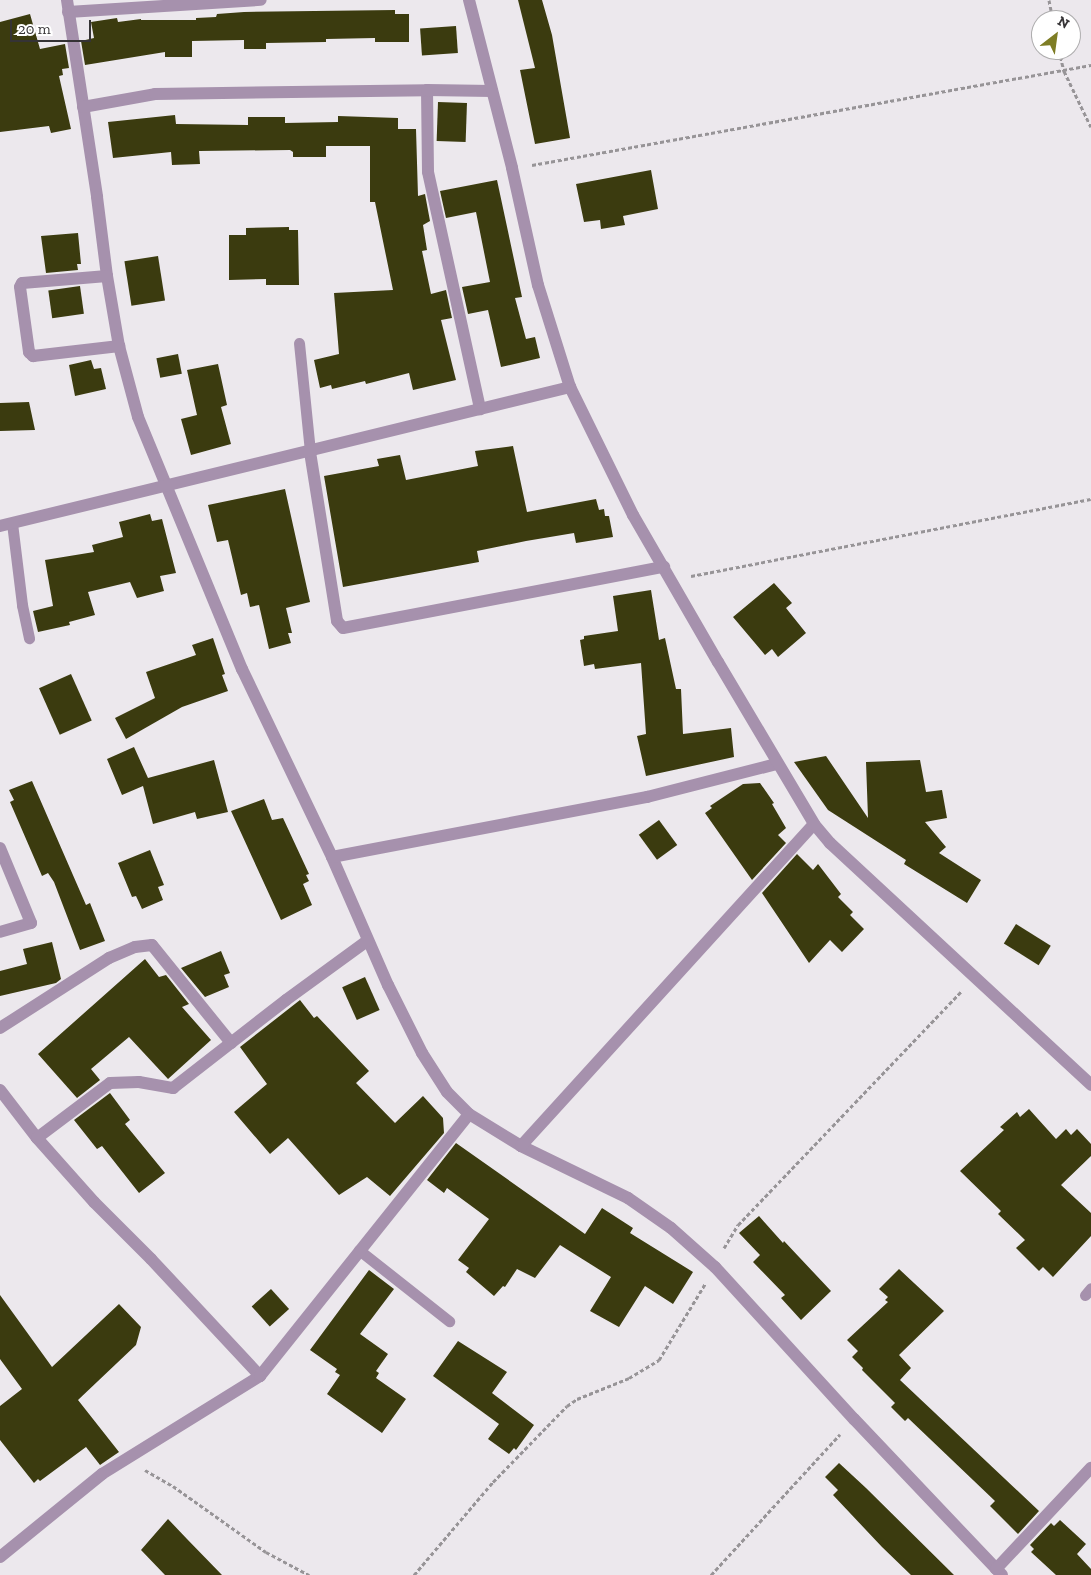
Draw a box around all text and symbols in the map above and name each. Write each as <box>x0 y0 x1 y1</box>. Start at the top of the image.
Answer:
scale bar <box>12 10 94 42</box>
north arrow <box>1031 10 1081 60</box>
text: N <box>1054 12 1072 32</box>
text: 20 m <box>18 20 51 38</box>

